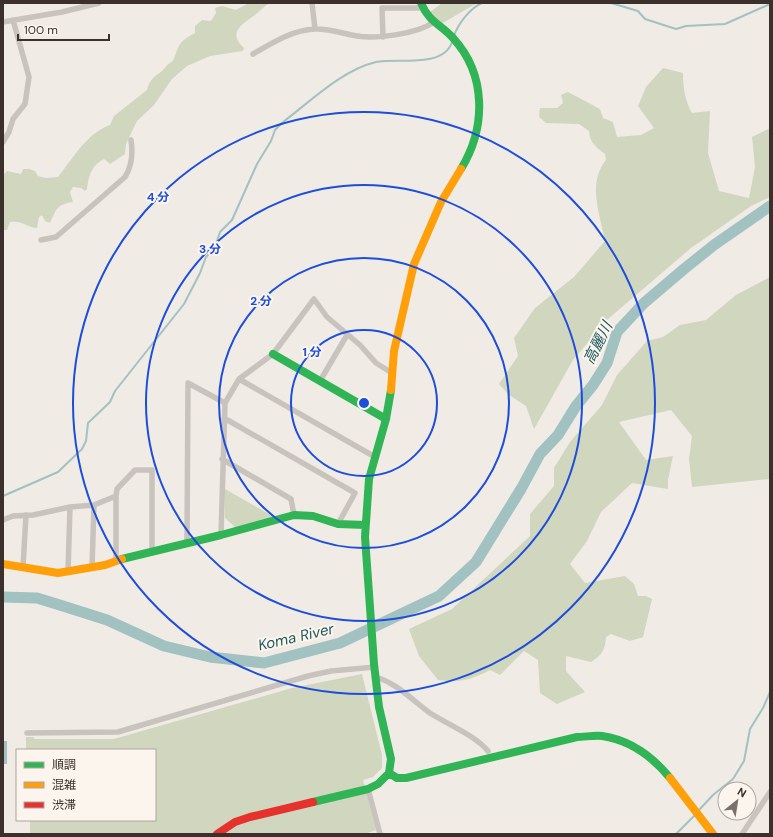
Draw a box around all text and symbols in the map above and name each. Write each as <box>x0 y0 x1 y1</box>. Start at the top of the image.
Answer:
scale bar <box>18 16 109 42</box>
text: 100 m <box>24 22 58 38</box>
text: 4 分 <box>147 189 169 205</box>
text: 3 分 <box>199 241 221 257</box>
text: 2 分 <box>250 293 272 309</box>
water label: 高麗川 <box>579 317 618 368</box>
text: 1 分 <box>302 344 322 360</box>
centre of rings <box>357 396 371 410</box>
water label: Koma River <box>256 618 336 655</box>
legend <box>16 749 156 821</box>
text: 順調 <box>52 757 76 773</box>
text: 混雑 <box>52 777 76 793</box>
north arrow <box>717 781 757 821</box>
text: N <box>735 784 749 800</box>
text: 渋滞 <box>52 797 76 813</box>

